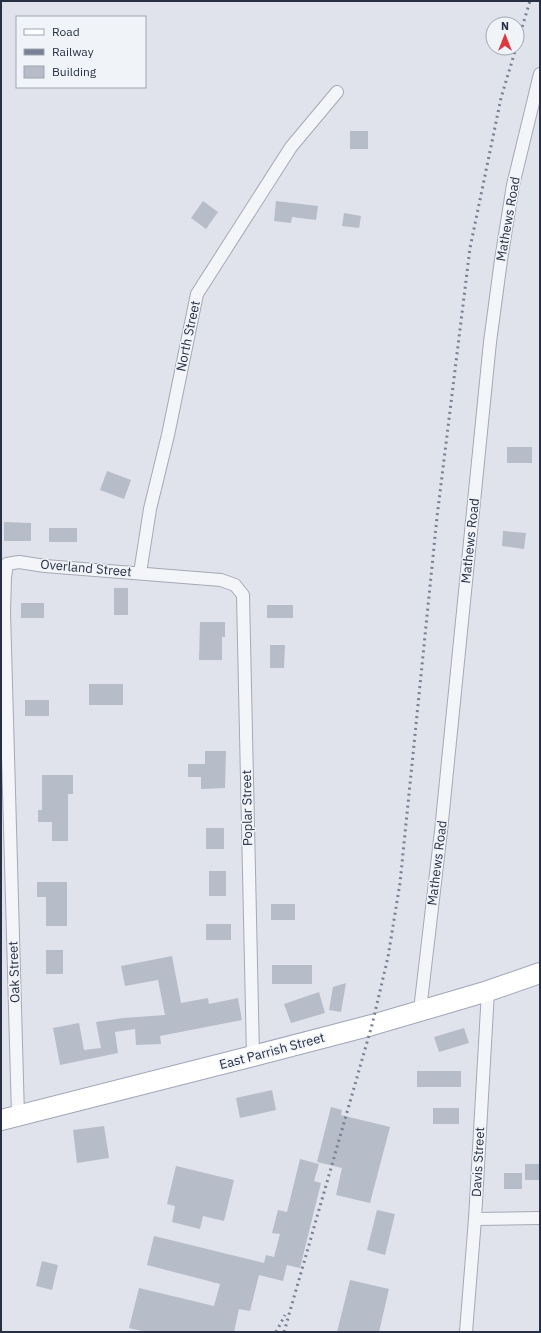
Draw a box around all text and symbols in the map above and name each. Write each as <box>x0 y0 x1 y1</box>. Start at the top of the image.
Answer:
legend <box>16 16 146 88</box>
north arrow <box>485 16 525 56</box>
text: N <box>501 19 509 33</box>
text: Road <box>52 24 80 39</box>
text: Railway <box>52 44 94 59</box>
text: Building <box>52 64 97 79</box>
street label: Mathews Road <box>492 175 524 263</box>
street label: North Street <box>172 299 204 373</box>
street label: Mathews Road <box>457 497 483 585</box>
street label: Overland Street <box>40 556 132 580</box>
street label: Poplar Street <box>238 770 256 846</box>
street label: Mathews Road <box>423 819 451 907</box>
street label: Oak Street <box>4 941 24 1003</box>
street label: East Parrish Street <box>217 1029 327 1073</box>
street label: Davis Street <box>468 1126 488 1198</box>

